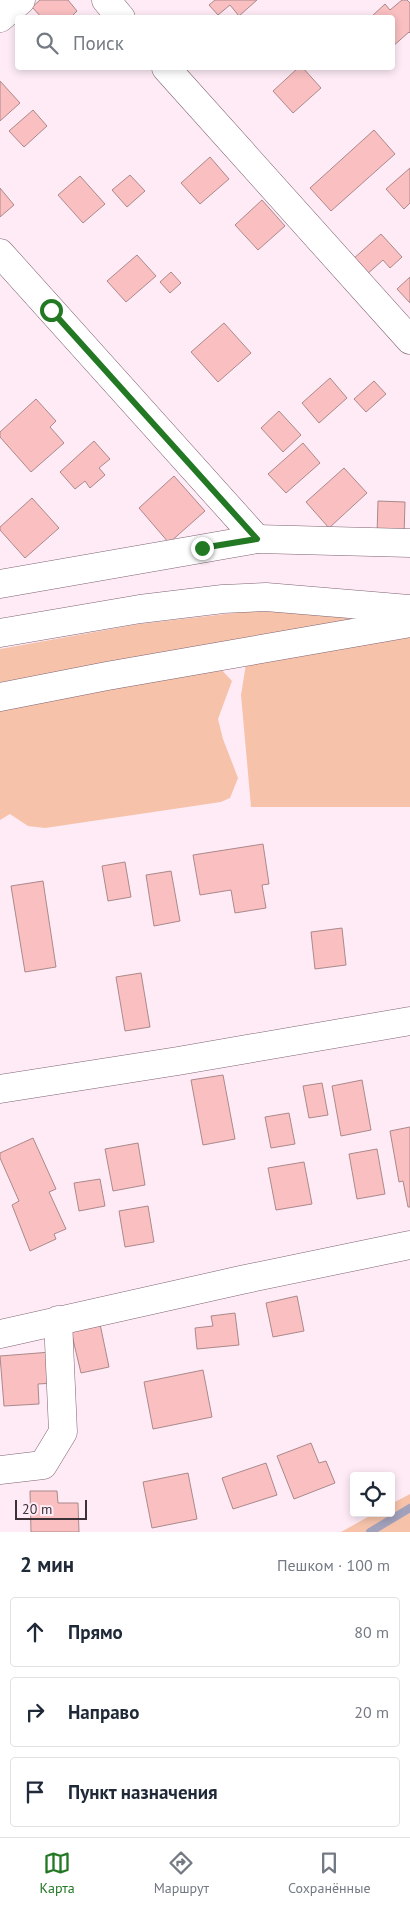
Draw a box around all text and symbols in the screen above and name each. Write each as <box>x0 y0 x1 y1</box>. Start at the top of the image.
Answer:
search box <box>15 15 395 70</box>
icon: search <box>33 29 61 57</box>
text: Поиск <box>73 31 124 55</box>
route start <box>40 299 63 322</box>
route end <box>191 537 214 560</box>
map controls <box>350 1472 395 1517</box>
button: locate <box>350 1472 395 1517</box>
scale bar <box>15 1497 88 1520</box>
text: 20 m <box>22 1500 52 1518</box>
text: 2 мин <box>20 1551 74 1578</box>
text: Пешком · 100 m <box>277 1555 390 1575</box>
icon: ahead <box>21 1618 49 1646</box>
text: Прямо <box>68 1620 123 1644</box>
text: 80 m <box>354 1622 389 1642</box>
icon: right <box>21 1698 49 1726</box>
text: Направо <box>68 1700 139 1724</box>
text: 20 m <box>354 1702 389 1722</box>
icon: arrive <box>21 1778 49 1806</box>
text: Пункт назначения <box>68 1780 218 1804</box>
tab: Карта <box>39 1849 75 1897</box>
tab: Маршрут <box>154 1849 209 1897</box>
tab: Сохранённые <box>288 1849 371 1897</box>

